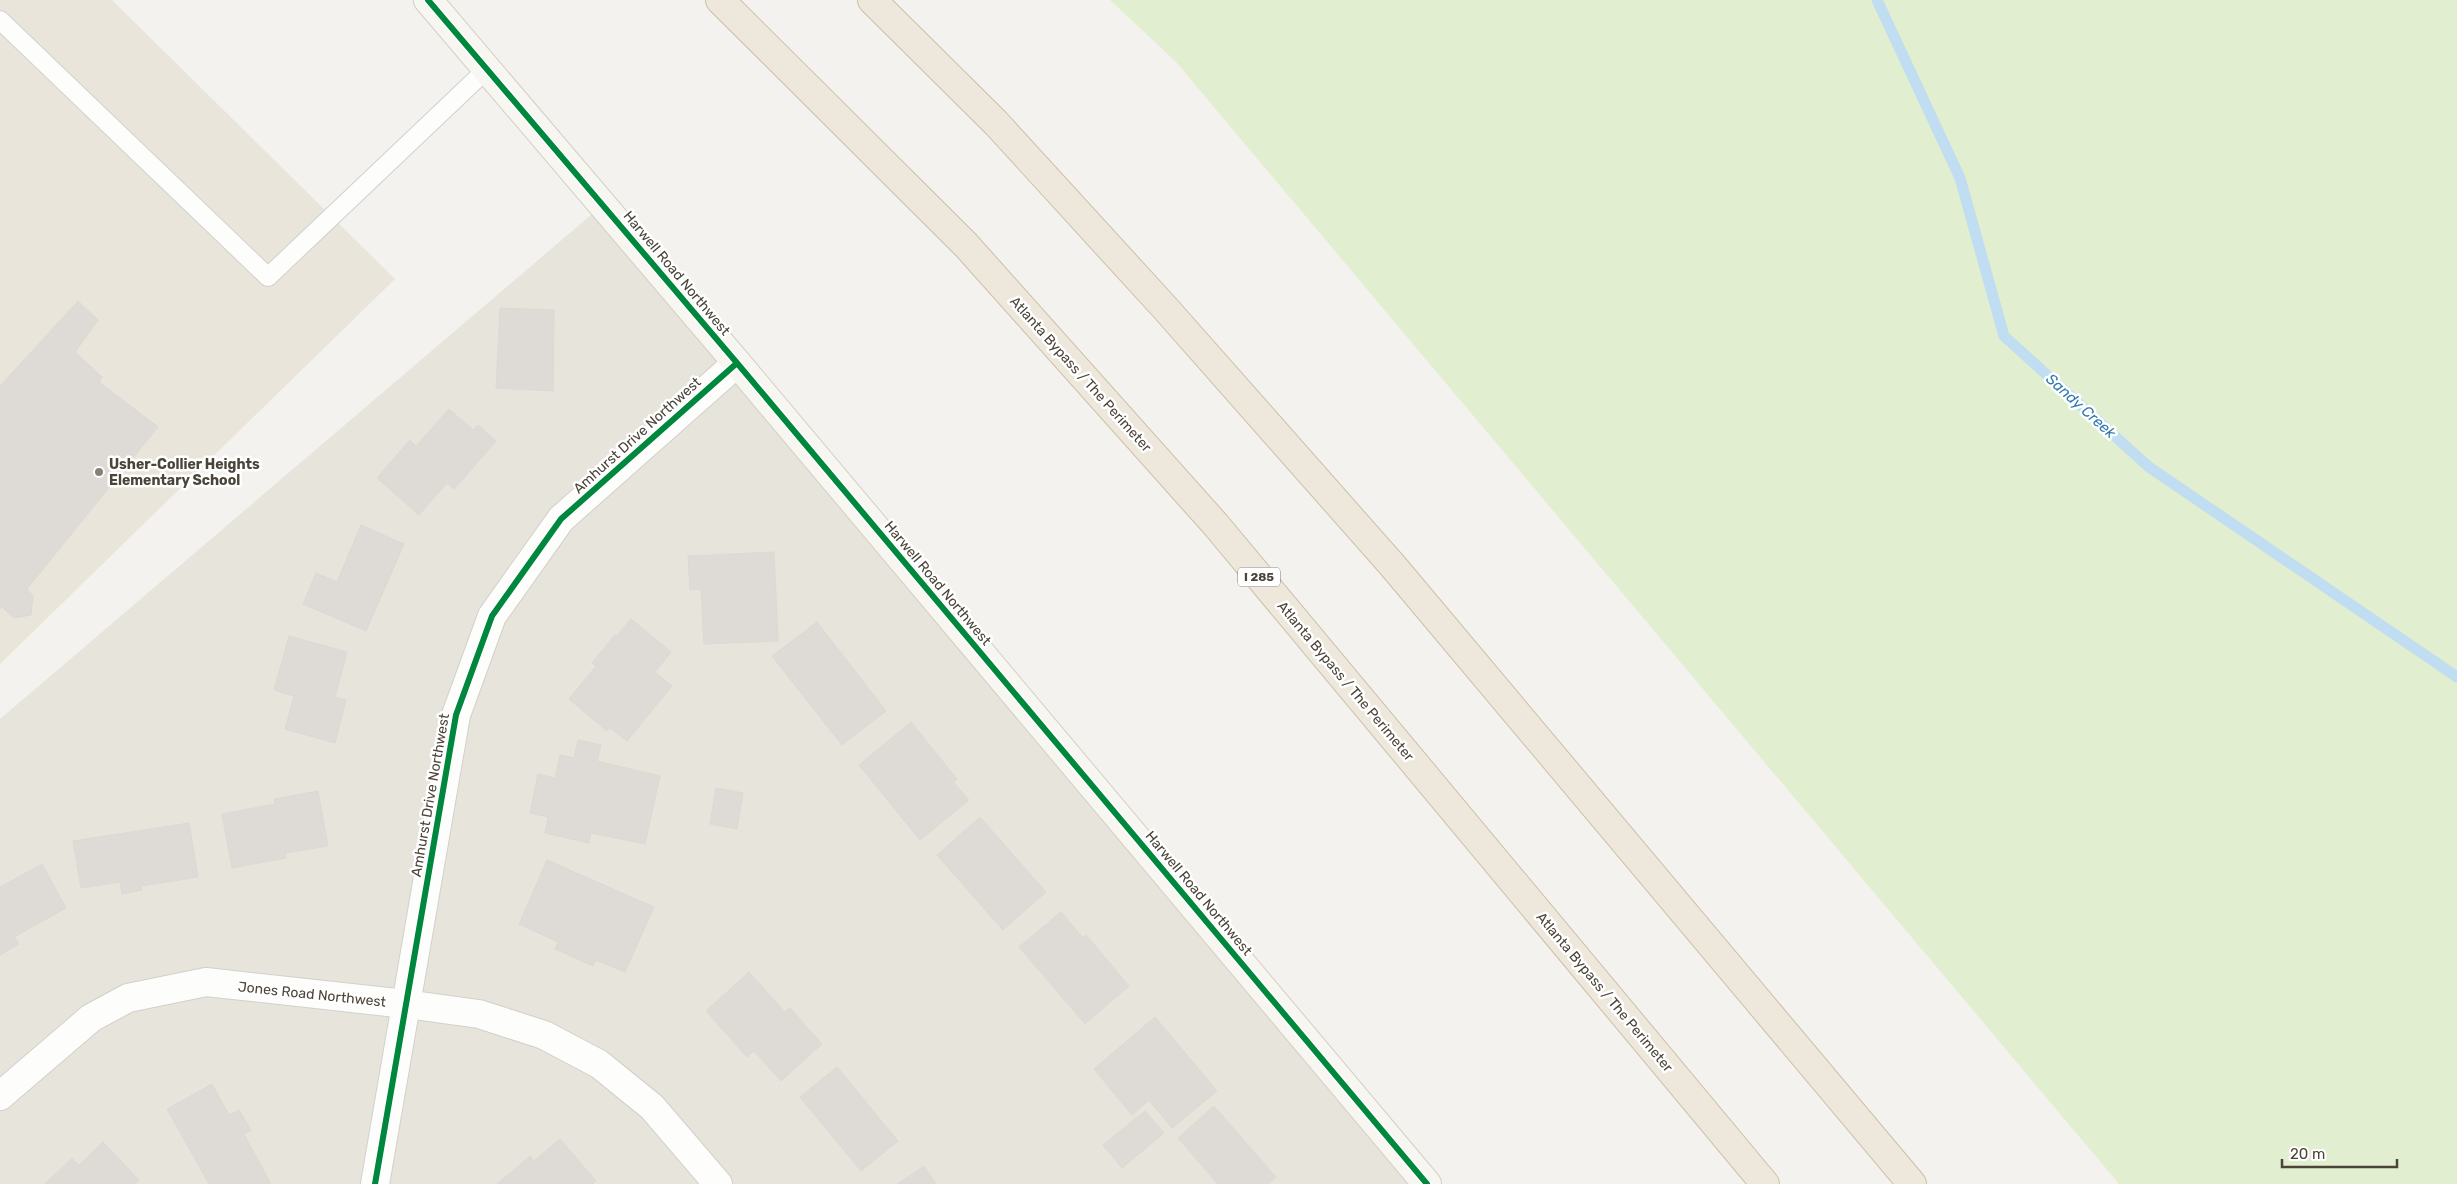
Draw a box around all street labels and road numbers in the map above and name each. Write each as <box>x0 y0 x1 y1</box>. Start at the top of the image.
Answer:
street label: Harwell Road Northwest <box>620 208 734 339</box>
street label: Atlanta Bypass / The Perimeter <box>1006 293 1155 456</box>
street label: Amhurst Drive Northwest <box>570 373 705 497</box>
street label: Harwell Road Northwest <box>881 518 995 649</box>
road number: I 285 <box>1238 568 1280 586</box>
street label: Atlanta Bypass / The Perimeter <box>1274 598 1418 765</box>
street label: Amhurst Drive Northwest <box>408 711 453 878</box>
street label: Harwell Road Northwest <box>1142 828 1256 959</box>
street label: Atlanta Bypass / The Perimeter <box>1533 909 1677 1076</box>
street label: Jones Road Northwest <box>237 978 387 1011</box>

